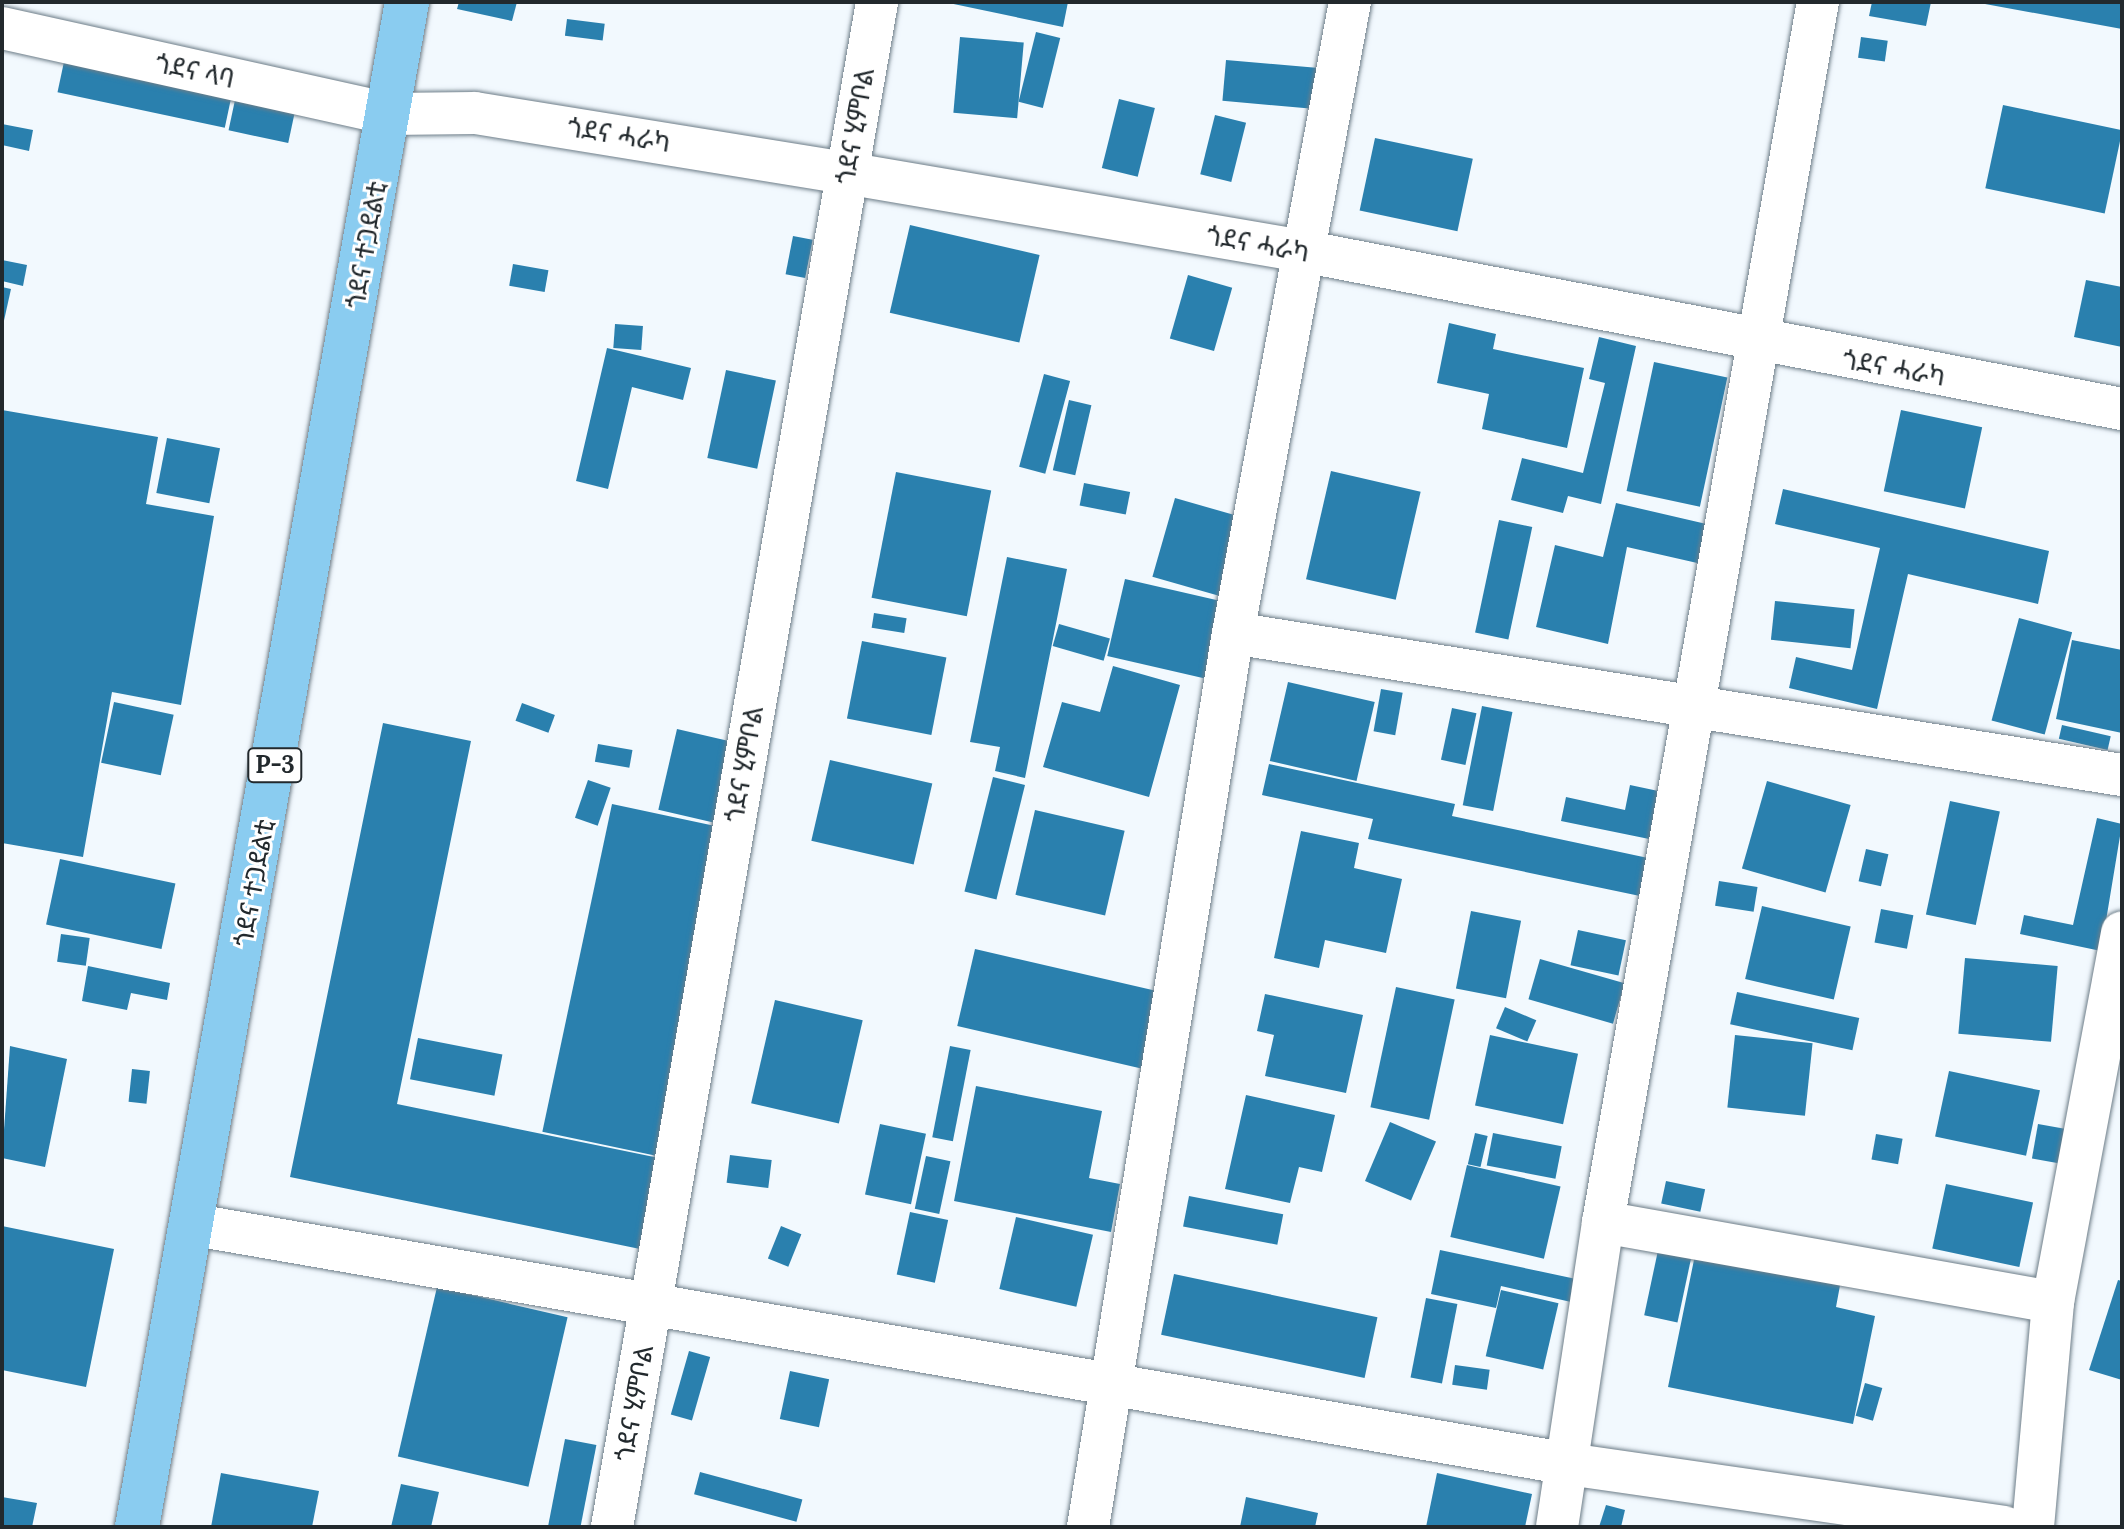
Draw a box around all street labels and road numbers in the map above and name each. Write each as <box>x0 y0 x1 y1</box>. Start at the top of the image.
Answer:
street label: ጎደና ላባ <box>153 47 237 95</box>
street label: ጎደና ሂምቦል <box>829 65 881 187</box>
street label: ጎደና ሓራካ <box>565 111 673 159</box>
street label: ጎደና ተጋደልቲ <box>339 179 393 311</box>
street label: ጎደና ሓራካ <box>1204 220 1312 268</box>
street label: ጎደና ሓራካ <box>1840 344 1948 392</box>
street label: ጎደና ሂምቦል <box>718 703 770 825</box>
road number: P-3 <box>247 745 303 785</box>
street label: ጎደና ተጋደልቲ <box>227 817 281 949</box>
street label: ጎደና ሂምቦል <box>608 1342 660 1464</box>

